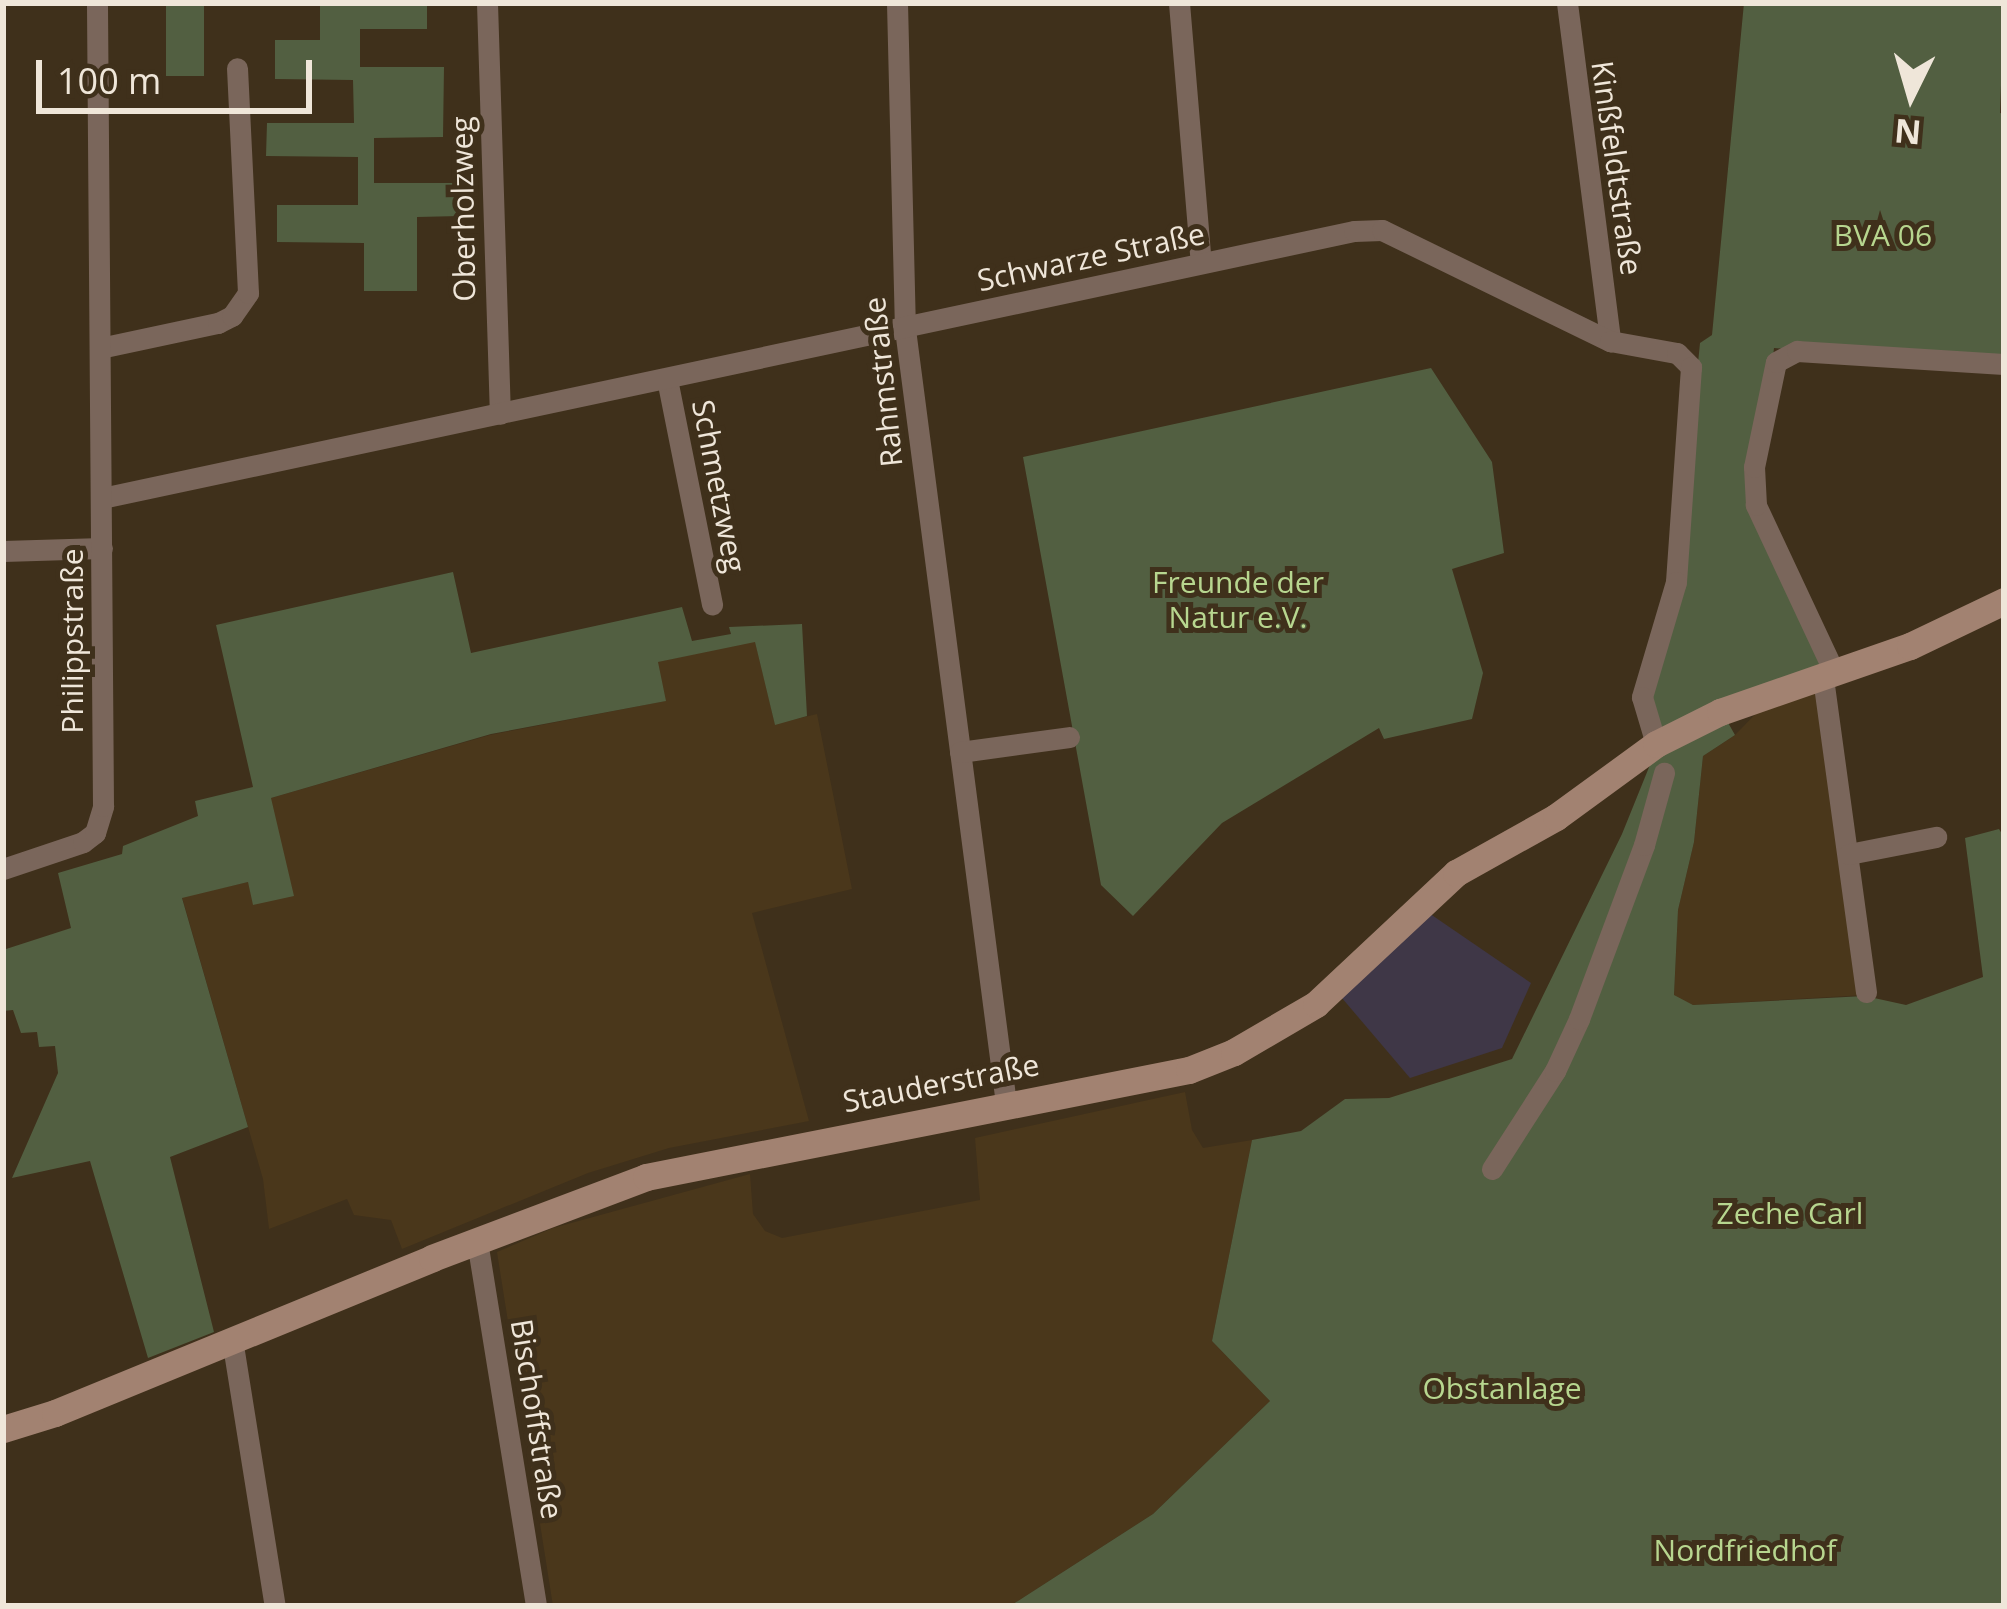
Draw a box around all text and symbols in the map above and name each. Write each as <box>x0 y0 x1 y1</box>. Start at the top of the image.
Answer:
scale bar <box>42 36 318 110</box>
north arrow <box>1851 36 1971 156</box>
text: 100 m <box>57 56 161 105</box>
street label: Kinßfeldtstraße <box>1584 59 1650 277</box>
text: N <box>1892 109 1923 156</box>
street label: Oberholzweg <box>443 116 483 302</box>
street label: Schwarze Straße <box>974 215 1208 299</box>
park label: BVA 06 <box>1834 217 1932 253</box>
street label: Rahmstraße <box>856 295 910 469</box>
street label: Schmetzweg <box>685 397 753 575</box>
street label: Philippstraße <box>54 548 90 734</box>
park label: Freunde der Natur e.V. <box>1152 564 1324 634</box>
street label: Stauderstraße <box>840 1046 1042 1120</box>
park label: Zeche Carl <box>1717 1195 1863 1231</box>
street label: Bischoffstraße <box>503 1317 571 1521</box>
park label: Obstanlage <box>1422 1370 1582 1406</box>
park label: Nordfriedhof <box>1654 1532 1836 1568</box>

